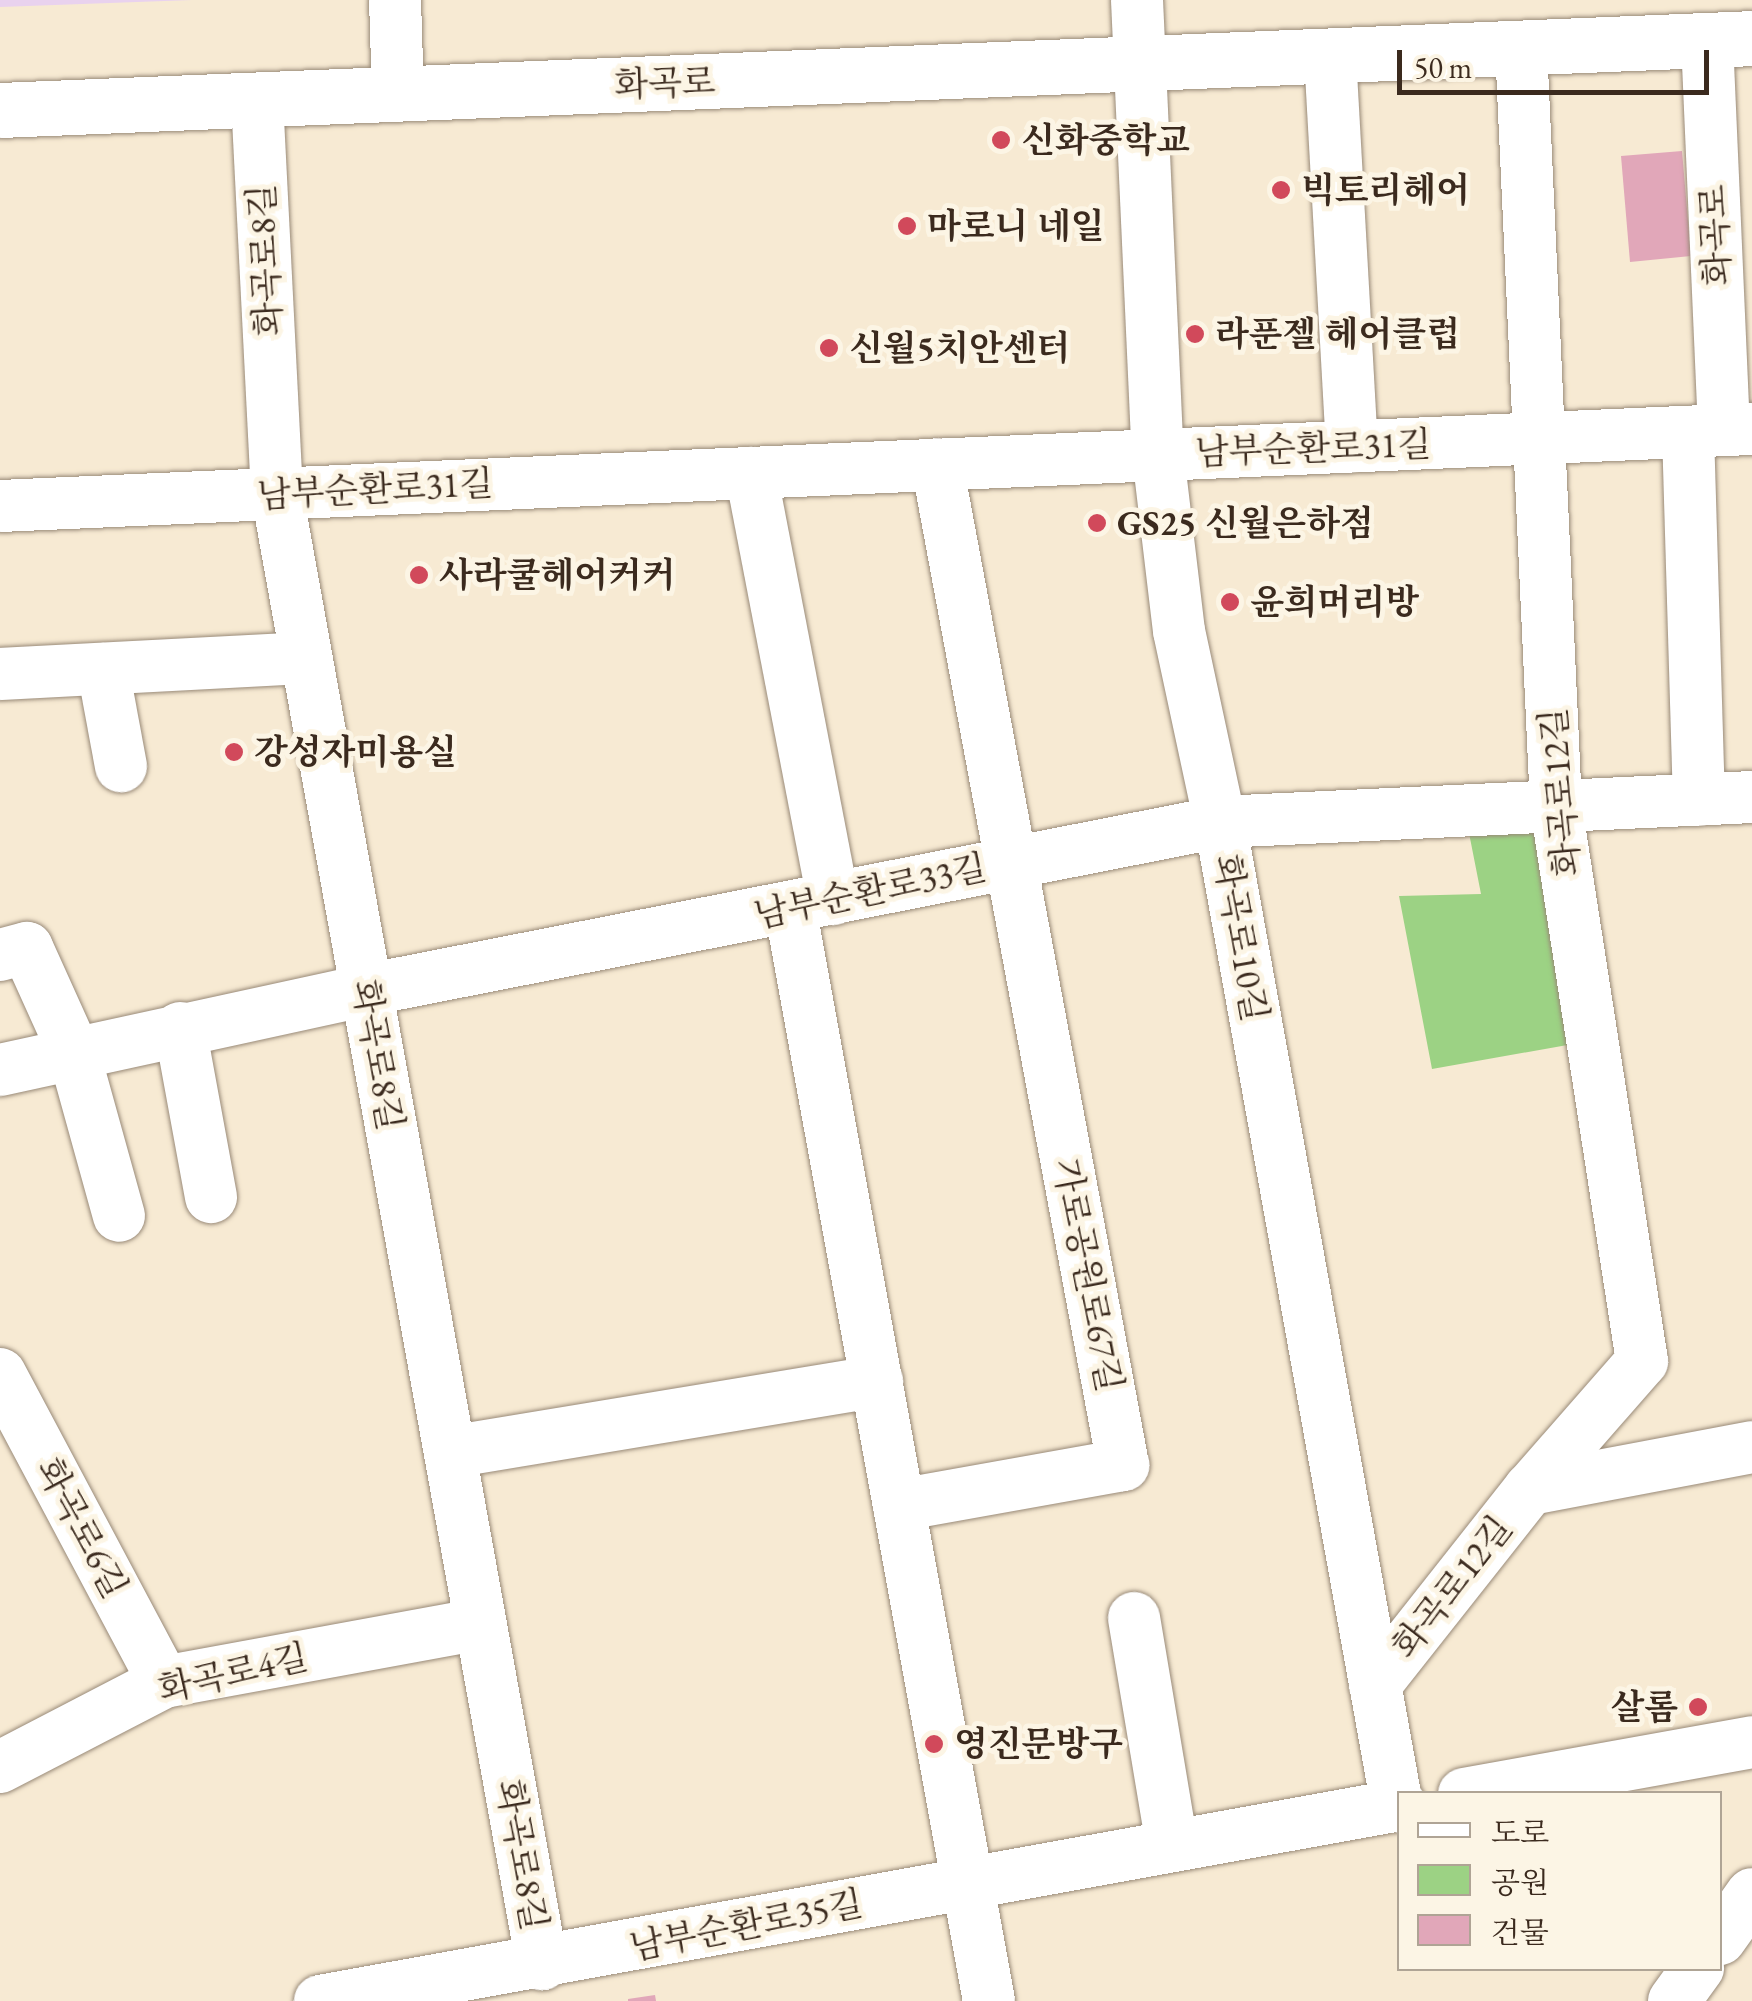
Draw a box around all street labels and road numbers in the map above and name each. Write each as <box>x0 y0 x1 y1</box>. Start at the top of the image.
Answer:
street label: 화곡로 <box>614 60 716 106</box>
street label: 화곡로8길 <box>240 183 290 337</box>
street label: 화곡로 <box>1691 183 1739 287</box>
street label: 남부순환로31길 <box>1194 423 1432 473</box>
street label: 남부순환로31길 <box>256 462 494 516</box>
street label: 화곡로12길 <box>1532 706 1588 878</box>
street label: 남부순환로33길 <box>750 846 990 936</box>
street label: 화곡로10길 <box>1206 851 1276 1025</box>
street label: 화곡로8길 <box>344 976 412 1134</box>
street label: 가로공원로67길 <box>1045 1155 1131 1395</box>
street label: 화곡로6길 <box>28 1451 136 1605</box>
street label: 화곡로12길 <box>1383 1508 1521 1666</box>
street label: 화곡로4길 <box>154 1635 312 1711</box>
street label: 화곡로8길 <box>488 1776 556 1934</box>
street label: 남부순환로35길 <box>626 1882 866 1968</box>

